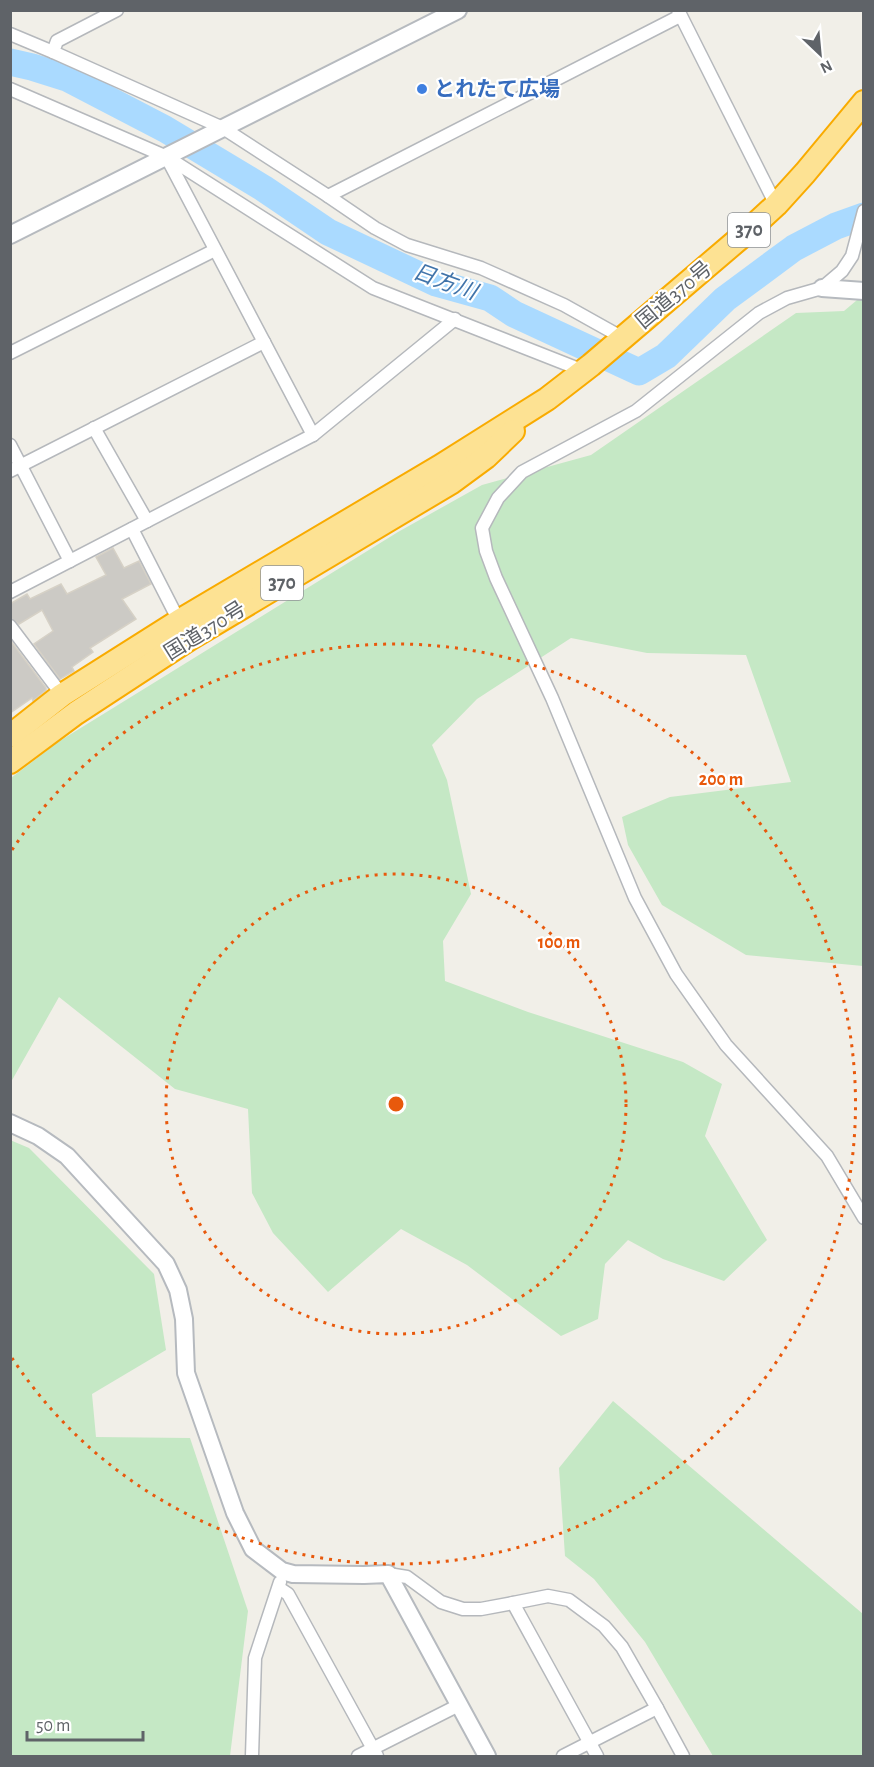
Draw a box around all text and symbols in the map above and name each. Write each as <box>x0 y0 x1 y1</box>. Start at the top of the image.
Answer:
north arrow <box>790 24 850 84</box>
text: N <box>818 57 835 76</box>
place label: とれたて広場 <box>434 78 560 100</box>
marker: とれたて広場 <box>415 82 429 96</box>
road number: 370 <box>728 213 770 247</box>
street label: 国道370号 <box>632 257 716 332</box>
water label: 日方川 <box>410 259 482 304</box>
road number: 370 <box>261 566 303 600</box>
street label: 国道370号 <box>160 597 249 664</box>
text: 200 m <box>699 771 743 789</box>
text: 100 m <box>538 934 580 952</box>
centre of rings <box>386 1094 406 1114</box>
scale bar <box>27 1704 142 1742</box>
text: 50 m <box>36 1717 70 1735</box>

